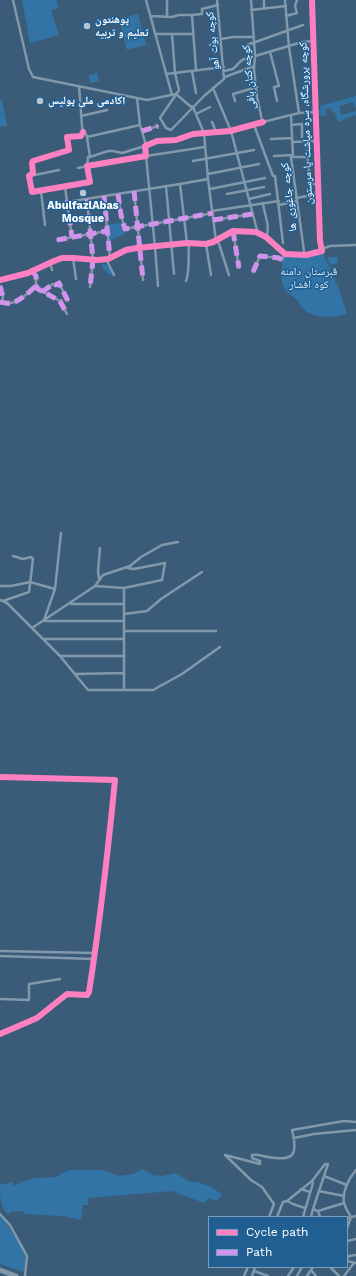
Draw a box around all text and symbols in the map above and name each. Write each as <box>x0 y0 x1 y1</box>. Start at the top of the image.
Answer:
street label: کوچه بوت آهو <box>203 11 223 71</box>
place label: پوهنتون تعلیم و تربیه <box>95 13 148 39</box>
marker: پوهنتون تعلیم و تربیه <box>82 21 92 31</box>
street label: کوچه پرورشگاه، سره میاشت یا مرستون <box>297 41 315 205</box>
street label: کوچه کتان بافی <box>240 44 258 110</box>
place label: اکادمی ملی پولیس <box>48 94 125 108</box>
marker: اکادمی ملی پولیس <box>35 96 45 106</box>
street label: کوچه جاغوری ها <box>278 162 300 232</box>
marker: AbulfazlAbas Mosque <box>78 188 88 198</box>
place label: AbulfazlAbas Mosque <box>47 199 119 225</box>
park label: قبرستان دامنه کوه افشار <box>281 265 337 291</box>
legend <box>208 1216 348 1268</box>
text: Cycle path <box>246 1225 308 1239</box>
text: Path <box>246 1245 272 1259</box>

